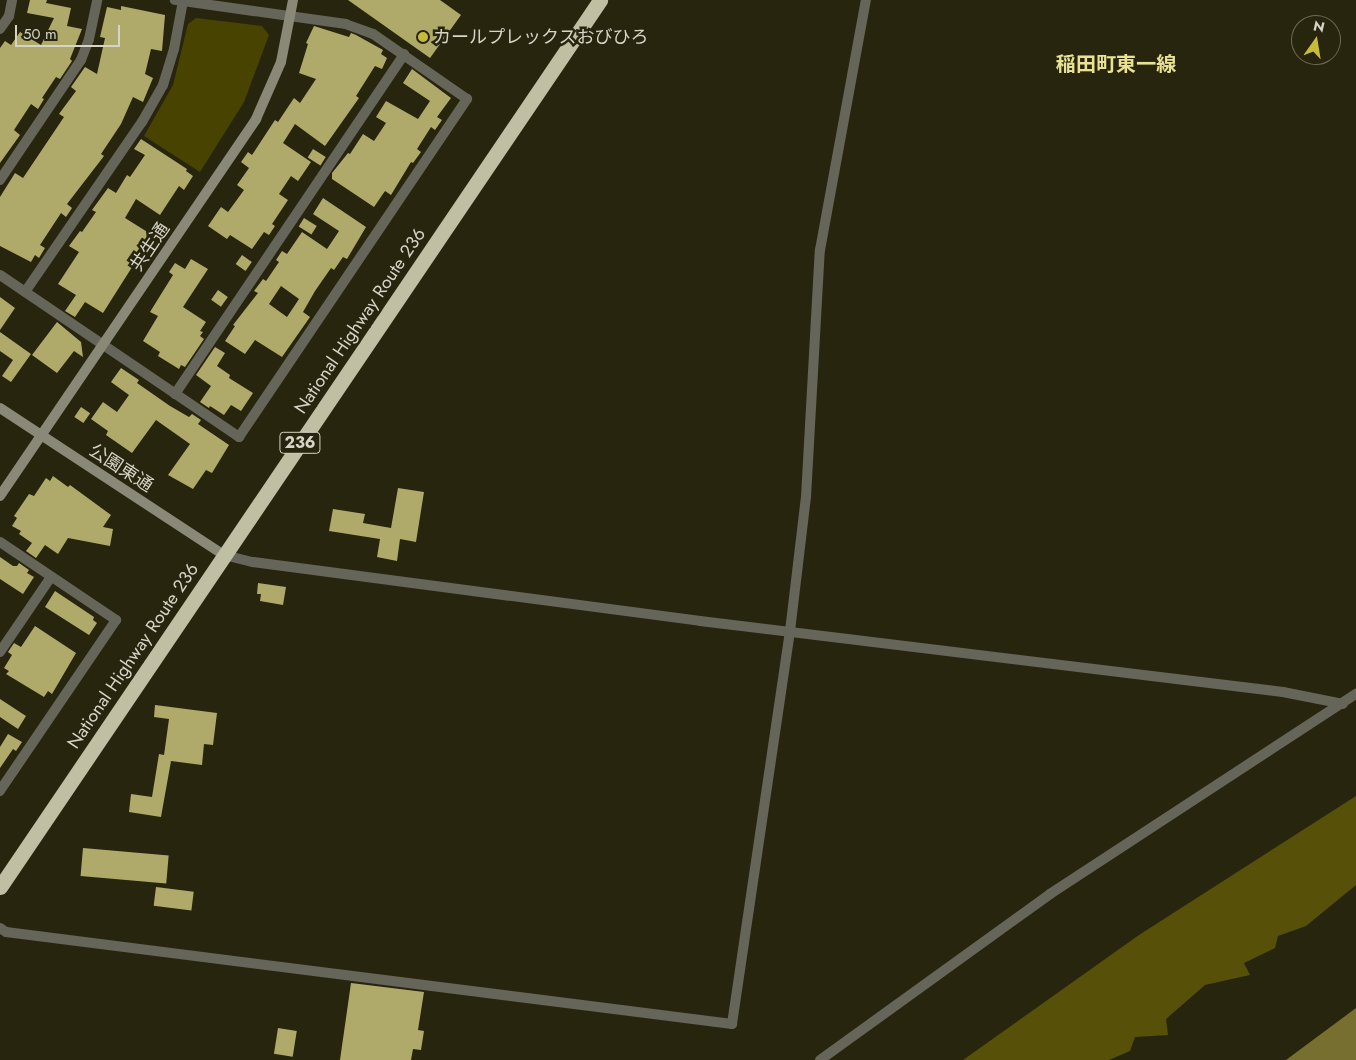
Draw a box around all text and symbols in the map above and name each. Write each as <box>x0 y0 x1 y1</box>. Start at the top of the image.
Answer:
scale bar <box>18 15 122 47</box>
north arrow <box>1291 15 1341 65</box>
text: N <box>1311 15 1327 37</box>
text: 50 m <box>23 23 57 45</box>
place label: カールプレックスおびひろ <box>433 26 649 48</box>
marker: カールプレックスおびひろ <box>417 31 429 43</box>
district label: 稲田町東一線 <box>1056 52 1176 76</box>
street label: 共生通 <box>126 219 174 275</box>
street label: National Highway Route 236 <box>290 224 430 418</box>
road number: 236 <box>279 429 321 456</box>
street label: 公園東通 <box>85 439 157 497</box>
street label: National Highway Route 236 <box>63 559 203 753</box>

